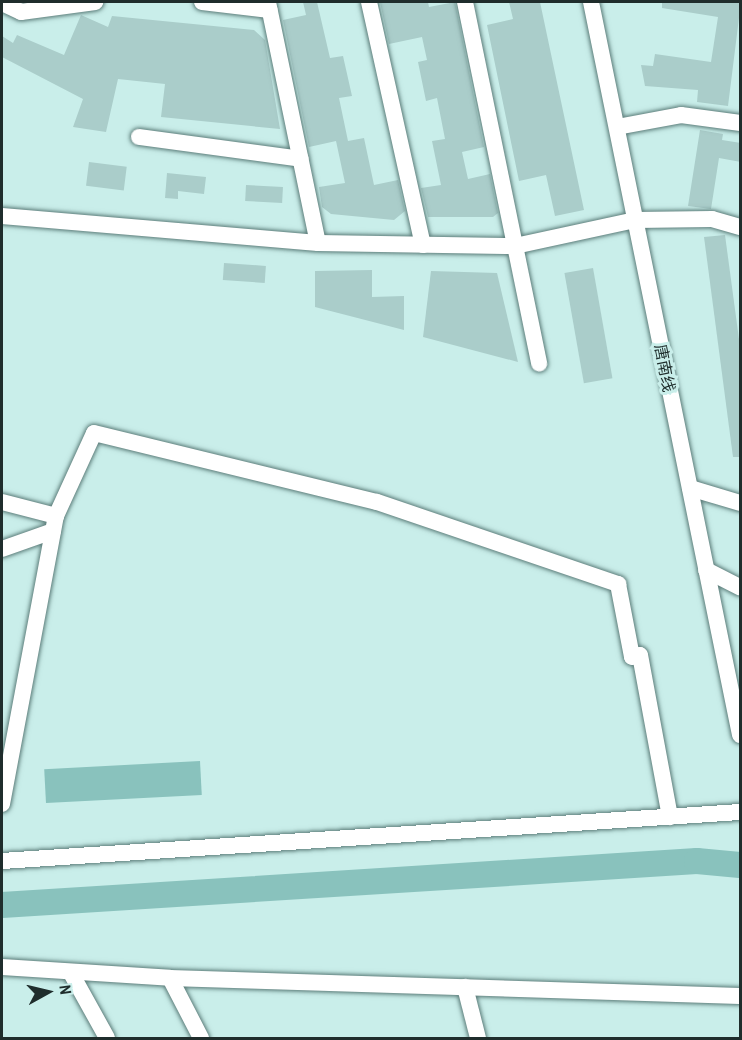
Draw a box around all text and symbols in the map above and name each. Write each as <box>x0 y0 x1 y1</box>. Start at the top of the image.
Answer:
street label: 唐南线 <box>651 343 679 393</box>
north arrow <box>18 962 78 1022</box>
text: N <box>54 983 77 996</box>

